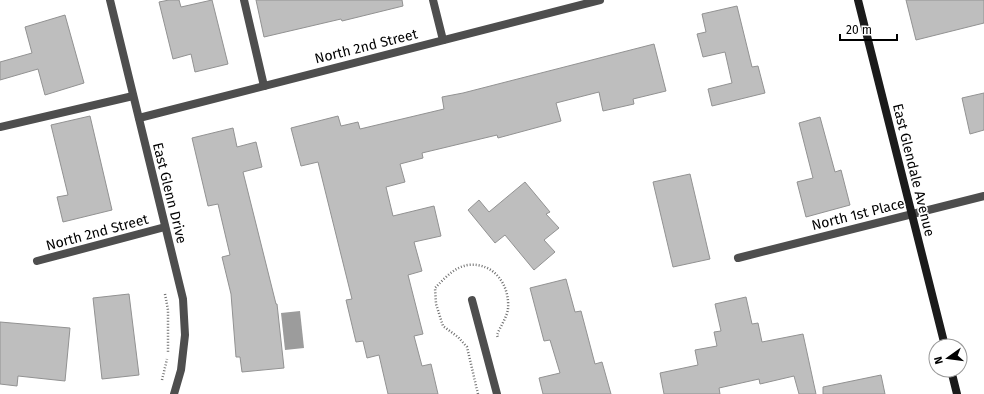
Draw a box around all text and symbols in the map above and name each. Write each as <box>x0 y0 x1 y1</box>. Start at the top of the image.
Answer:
scale bar <box>840 16 897 42</box>
text: 20 m <box>846 23 872 37</box>
street label: North 2nd Street <box>313 25 420 67</box>
street label: East Glendale Avenue <box>889 102 938 238</box>
street label: East Glenn Drive <box>149 141 190 245</box>
street label: North 1st Place <box>810 195 906 234</box>
street label: North 2nd Street <box>44 210 151 254</box>
north arrow <box>928 338 968 378</box>
text: N <box>932 355 946 365</box>

